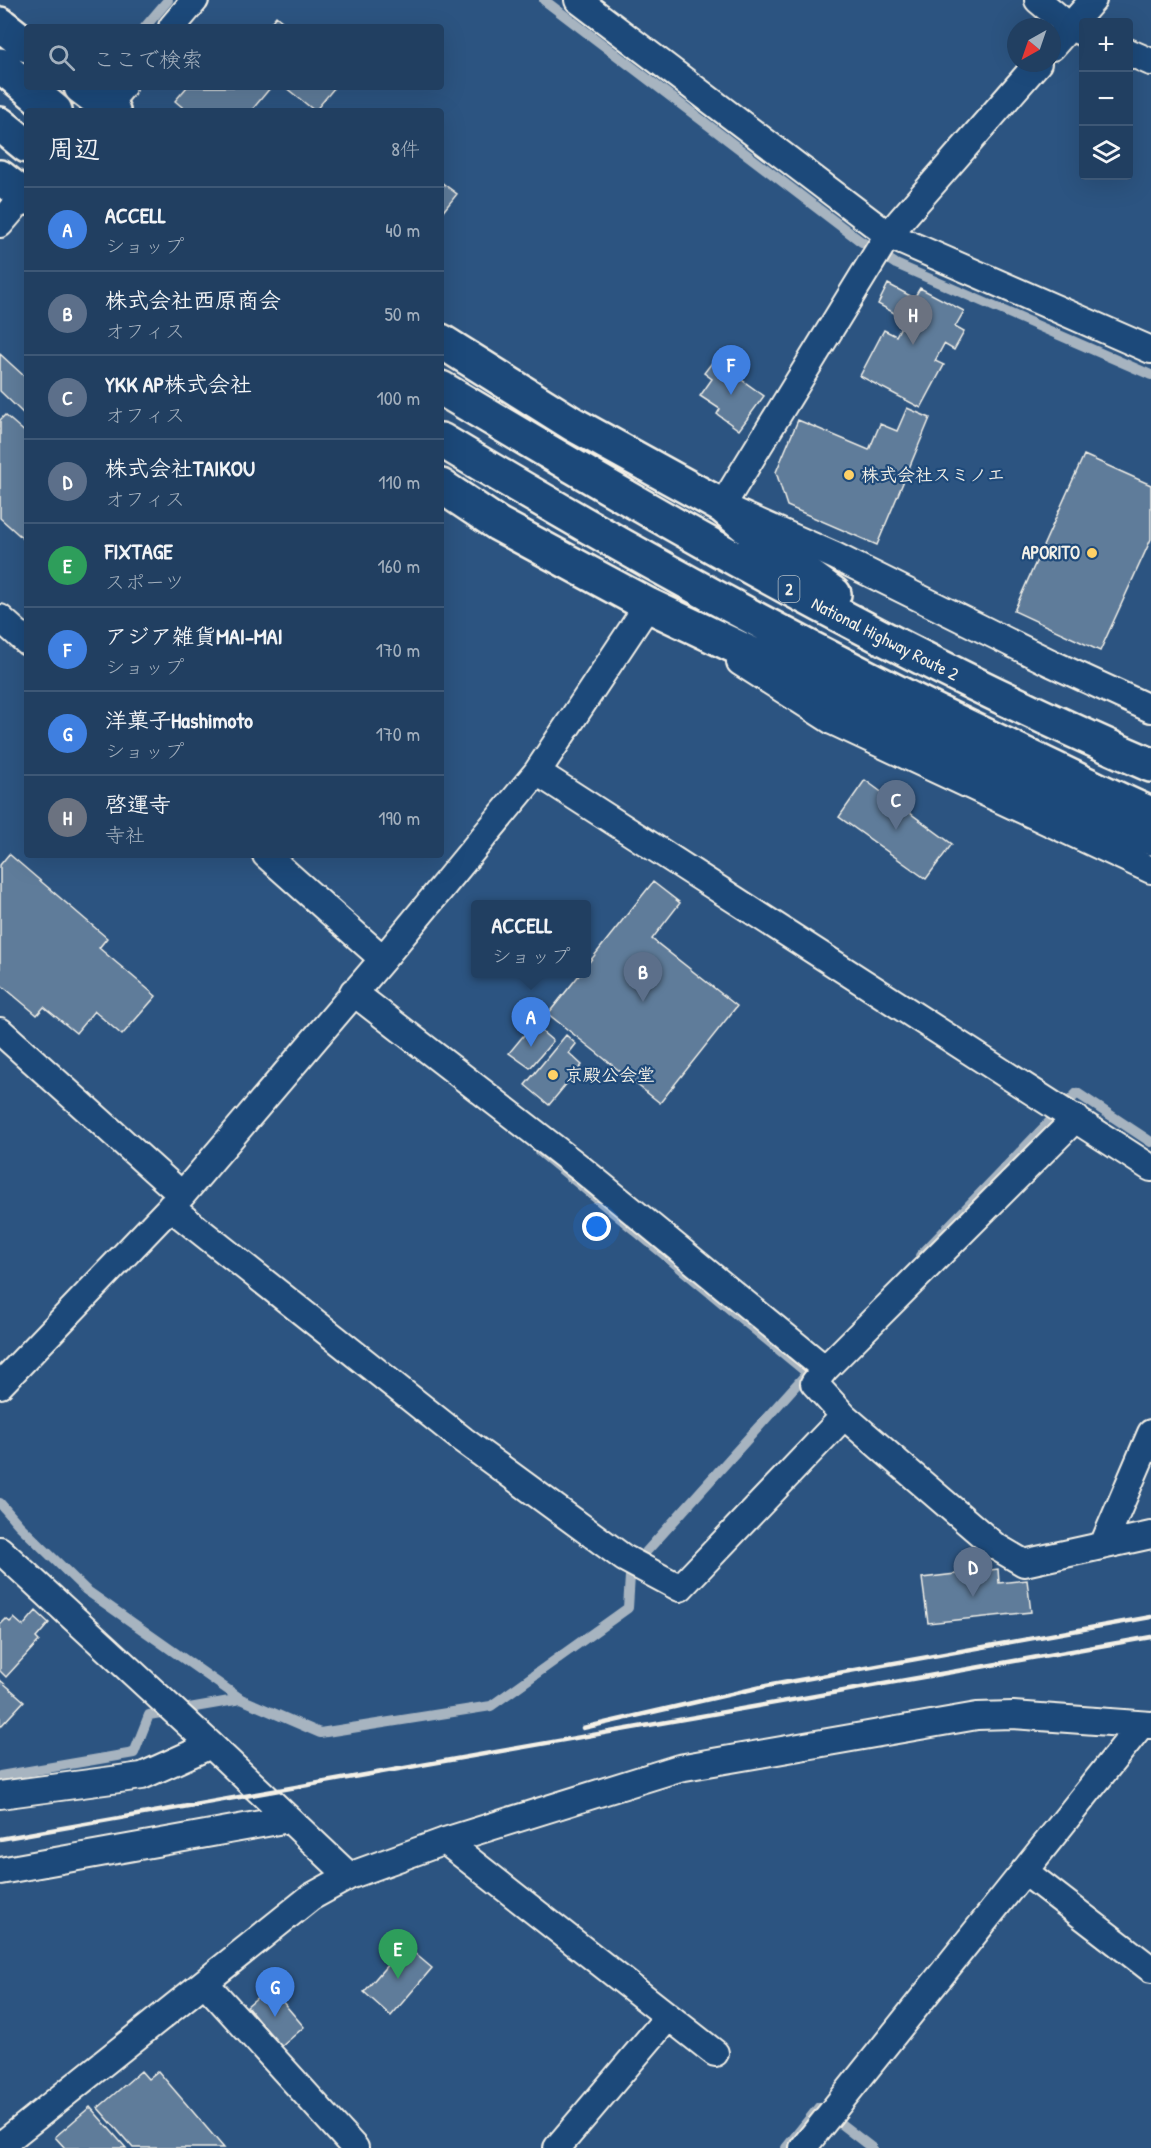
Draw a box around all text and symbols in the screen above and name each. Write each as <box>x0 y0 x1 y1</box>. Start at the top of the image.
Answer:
north arrow <box>1007 18 1061 72</box>
map controls <box>1079 18 1133 180</box>
button: + <box>1079 18 1133 72</box>
search box <box>24 24 444 90</box>
icon: search <box>45 41 78 74</box>
text: ここで検索 <box>93 44 203 74</box>
button: − <box>1079 72 1133 126</box>
button: layers <box>1079 126 1133 180</box>
text: 周辺 <box>48 131 100 166</box>
text: 8件 <box>391 135 420 162</box>
text: ACCELL <box>105 200 166 230</box>
text: A <box>63 216 72 243</box>
text: 40 m <box>385 216 420 243</box>
text: ショップ <box>105 232 184 259</box>
text: 株式会社西原商会 <box>105 285 281 315</box>
pin: H <box>894 296 932 345</box>
text: B <box>62 300 73 327</box>
text: 50 m <box>384 300 420 327</box>
text: オフィス <box>105 317 185 344</box>
pin: F <box>712 346 750 395</box>
text: YKK AP株式会社 <box>105 369 252 399</box>
text: C <box>62 384 73 411</box>
text: 100 m <box>377 384 420 411</box>
text: オフィス <box>105 401 185 428</box>
text: 株式会社TAIKOU <box>105 453 255 483</box>
place label: 株式会社スミノエ <box>861 462 1005 487</box>
text: D <box>63 468 72 495</box>
text: 110 m <box>378 468 420 495</box>
marker: 株式会社スミノエ <box>842 468 856 482</box>
text: オフィス <box>105 485 185 512</box>
text: FIXTAGE <box>105 536 173 566</box>
place label: APORITO <box>1022 540 1080 565</box>
marker: APORITO <box>1085 546 1099 560</box>
text: E <box>63 552 72 579</box>
text: 160 m <box>378 552 420 579</box>
text: スポーツ <box>105 568 185 595</box>
road number: 2 <box>778 576 800 602</box>
street label: National Highway Route 2 <box>807 591 964 687</box>
text: アジア雑貨MAI-MAI <box>105 621 283 651</box>
text: F <box>64 636 71 663</box>
text: 170 m <box>376 636 420 663</box>
text: ショップ <box>105 653 184 680</box>
text: 洋菓子Hashimoto <box>105 705 253 735</box>
text: G <box>63 720 72 747</box>
text: 170 m <box>376 720 420 747</box>
text: ショップ <box>105 737 184 764</box>
pin: C <box>876 780 916 830</box>
text: 啓運寺 <box>105 789 171 819</box>
text: H <box>63 804 72 831</box>
text: 190 m <box>378 804 420 831</box>
text: 寺社 <box>105 821 145 848</box>
popup <box>471 900 591 978</box>
text: ACCELL <box>491 910 552 940</box>
text: ショップ <box>491 942 571 969</box>
pin: B <box>624 952 662 1002</box>
pin: A <box>512 998 550 1047</box>
place label: 京殿公会堂 <box>565 1062 655 1087</box>
marker: 京殿公会堂 <box>546 1068 560 1082</box>
your location <box>582 1212 611 1241</box>
pin: D <box>954 1548 992 1597</box>
pin: E <box>378 1930 418 1979</box>
pin: G <box>256 1968 294 2017</box>

